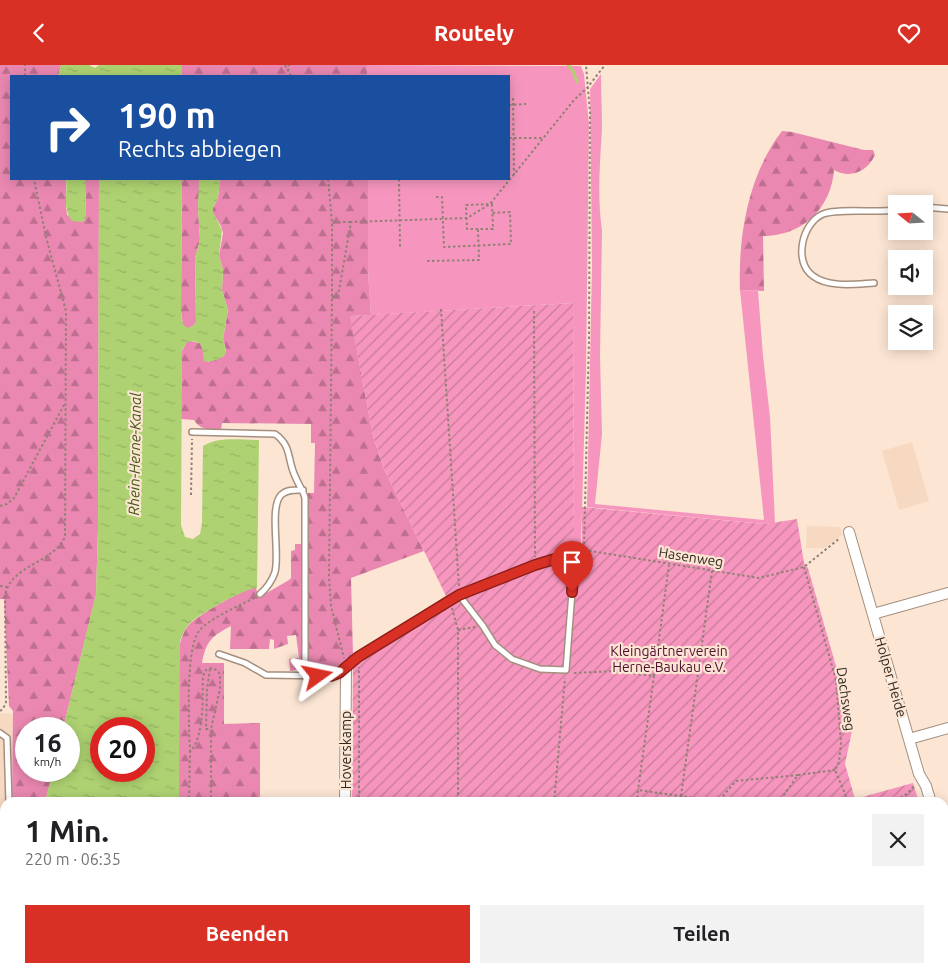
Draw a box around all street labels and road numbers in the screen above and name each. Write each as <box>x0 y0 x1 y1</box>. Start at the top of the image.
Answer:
street label: Hasenweg <box>657 544 725 570</box>
street label: Holper Heide <box>872 635 910 719</box>
street label: Dachsweg <box>834 666 858 732</box>
street label: Hoverskamp <box>338 711 354 789</box>

